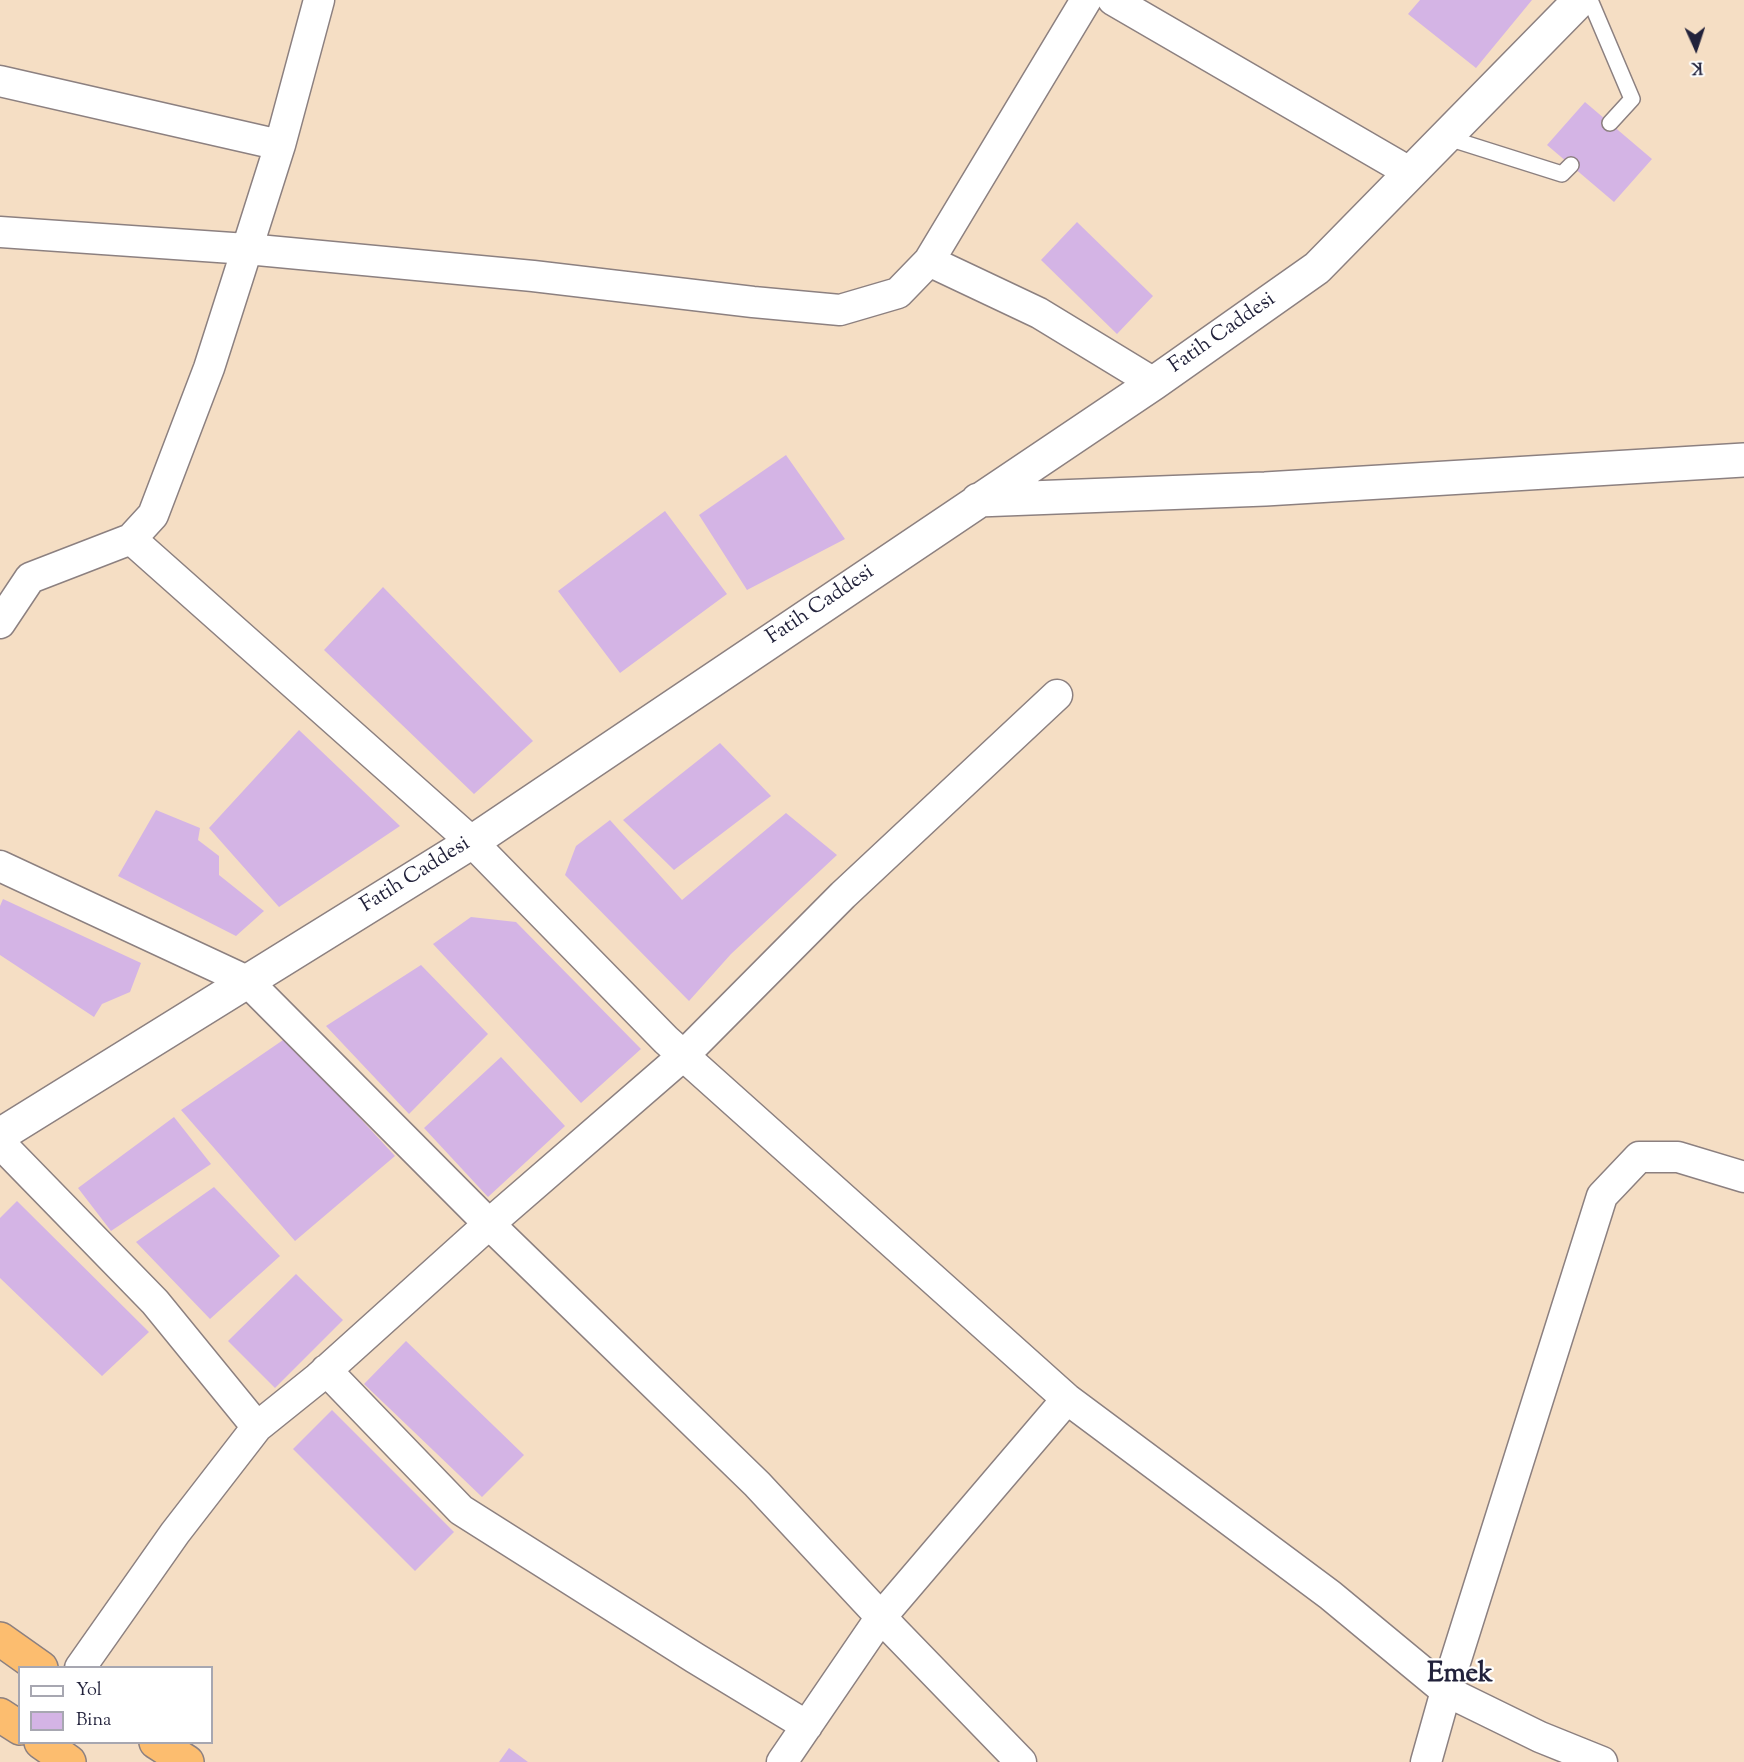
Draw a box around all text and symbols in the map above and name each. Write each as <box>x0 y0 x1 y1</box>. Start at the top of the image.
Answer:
north arrow <box>1666 18 1726 78</box>
text: K <box>1691 55 1703 78</box>
street label: Fatih Caddesi <box>1165 288 1281 380</box>
street label: Fatih Caddesi <box>763 561 879 651</box>
street label: Fatih Caddesi <box>357 832 475 920</box>
district label: Emek <box>1427 1660 1493 1692</box>
legend <box>18 1666 213 1744</box>
text: Yol <box>76 1678 102 1704</box>
text: Bina <box>76 1708 111 1734</box>

